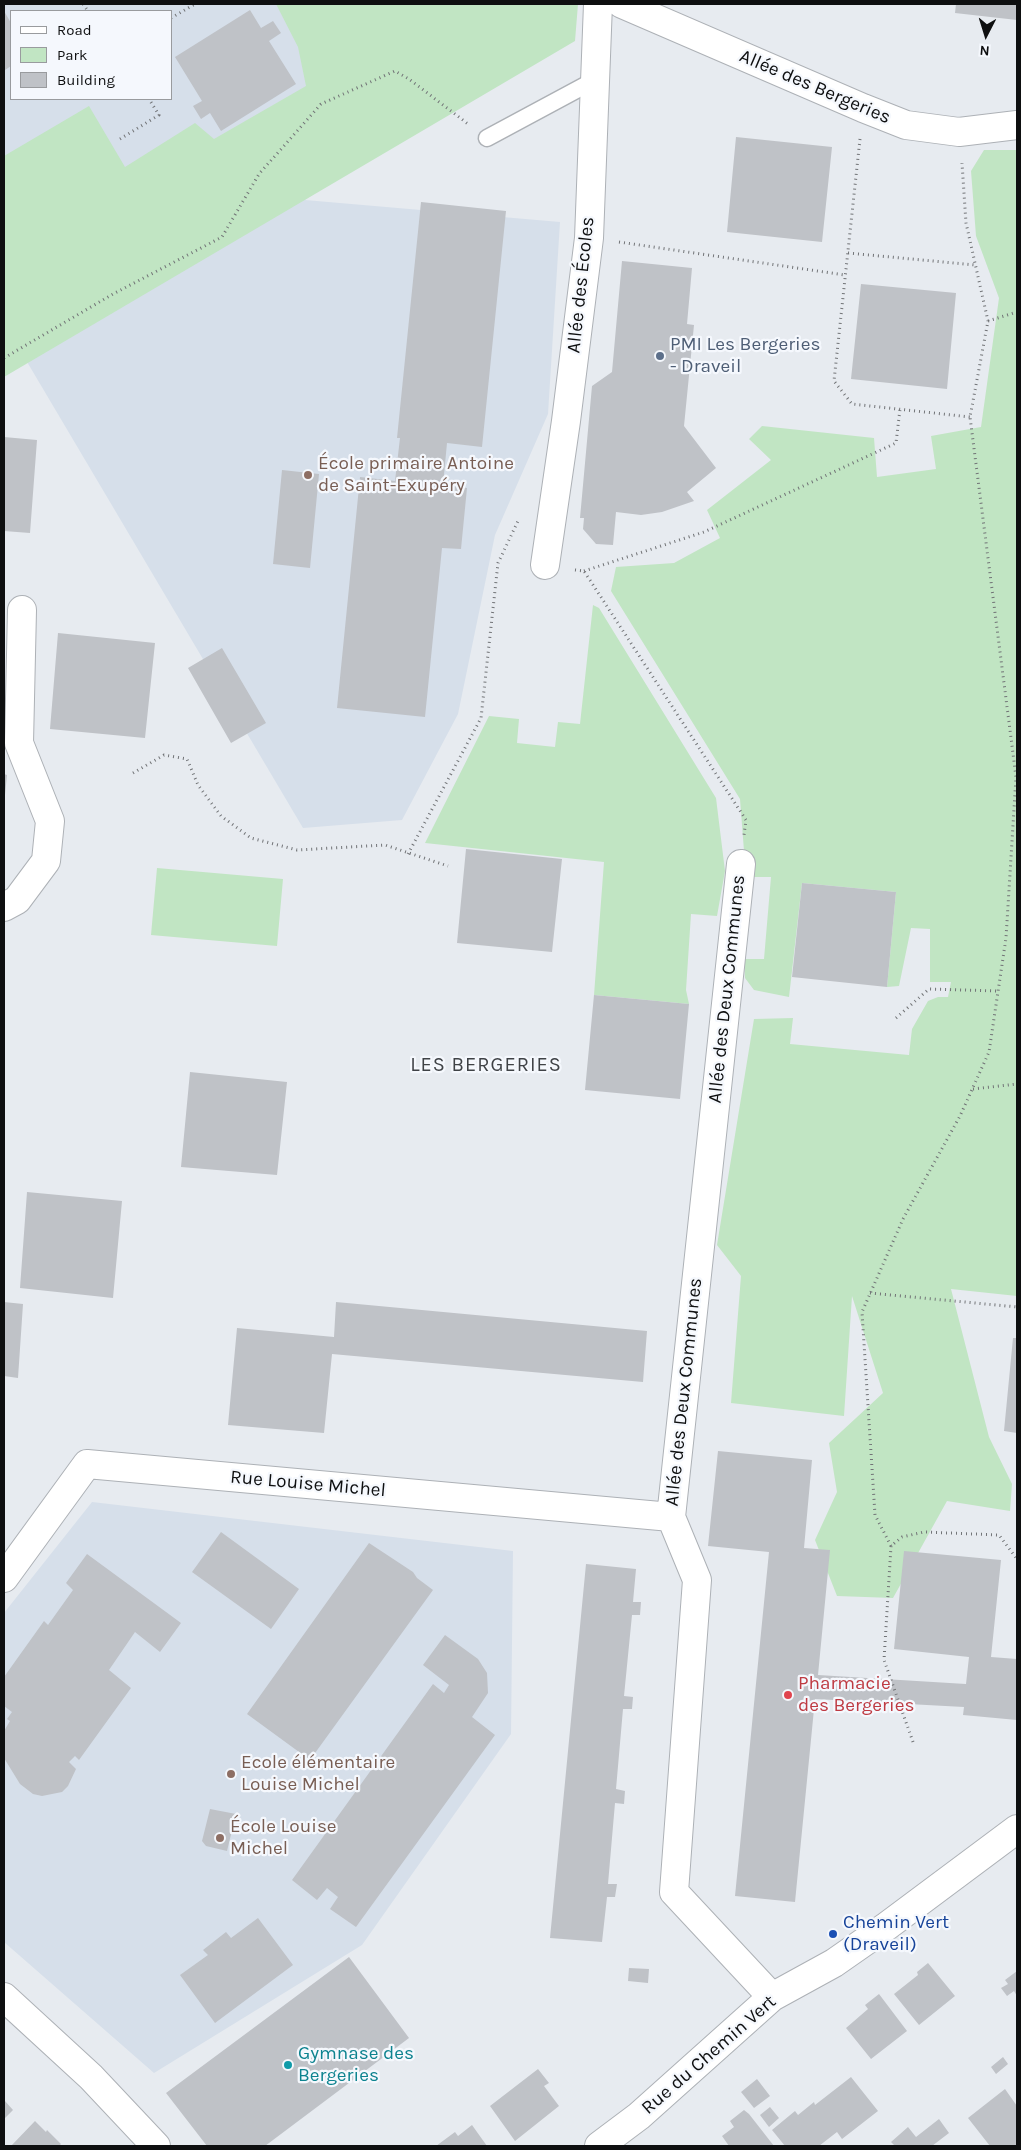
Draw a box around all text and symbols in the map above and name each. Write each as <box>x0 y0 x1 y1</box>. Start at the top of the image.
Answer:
legend <box>10 10 172 100</box>
north arrow <box>961 10 1011 60</box>
text: Road <box>57 21 92 39</box>
text: N <box>979 42 990 59</box>
street label: Allée des Bergeries <box>736 45 894 129</box>
text: Park <box>57 46 87 64</box>
text: Building <box>57 71 115 89</box>
street label: Allée des Écoles <box>563 216 599 354</box>
place label: PMI Les Bergeries - Draveil <box>670 334 820 378</box>
marker: PMI Les Bergeries - Draveil <box>654 350 666 362</box>
place label: École primaire Antoine de Saint-Exupéry <box>318 453 514 497</box>
marker: École primaire Antoine de Saint-Exupéry <box>302 469 314 481</box>
street label: Allée des Deux Communes <box>704 874 750 1104</box>
district label: LES BERGERIES <box>409 1053 563 1077</box>
street label: Allée des Deux Communes <box>661 1277 707 1507</box>
street label: Rue Louise Michel <box>229 1466 387 1502</box>
place label: Pharmacie des Bergeries <box>798 1673 914 1717</box>
marker: Pharmacie des Bergeries <box>782 1689 794 1701</box>
place label: Ecole élémentaire Louise Michel <box>241 1752 395 1796</box>
marker: Ecole élémentaire Louise Michel <box>225 1768 237 1780</box>
place label: École Louise Michel <box>230 1816 337 1860</box>
marker: École Louise Michel <box>214 1832 226 1844</box>
place label: Chemin Vert (Draveil) <box>843 1912 949 1956</box>
marker: Chemin Vert (Draveil) <box>827 1928 839 1940</box>
street label: Rue du Chemin Vert <box>637 1990 781 2120</box>
place label: Gymnase des Bergeries <box>298 2043 414 2087</box>
marker: Gymnase des Bergeries <box>282 2059 294 2071</box>

